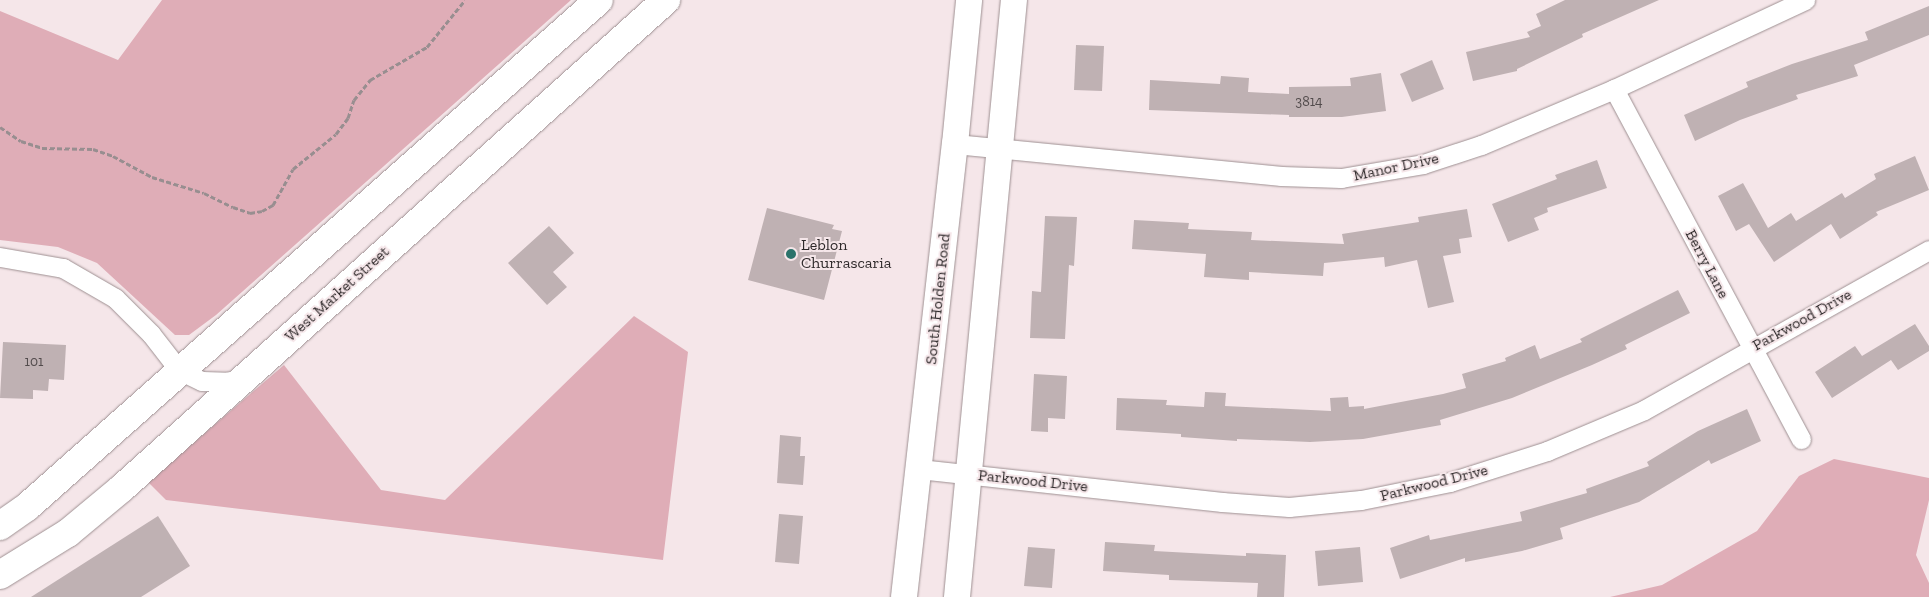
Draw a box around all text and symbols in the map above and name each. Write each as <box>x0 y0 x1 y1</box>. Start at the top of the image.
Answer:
house number: 3814 <box>1295 94 1323 110</box>
street label: Manor Drive <box>1351 149 1441 185</box>
street label: Berry Lane <box>1681 226 1733 302</box>
street label: South Holden Road <box>922 232 954 366</box>
place label: Leblon Churrascaria <box>801 235 891 273</box>
street label: West Market Street <box>281 242 393 346</box>
marker: Leblon Churrascaria <box>785 248 797 260</box>
street label: Parkwood Drive <box>1749 285 1855 355</box>
house number: 101 <box>25 354 43 370</box>
street label: Parkwood Drive <box>1378 460 1490 506</box>
street label: Parkwood Drive <box>977 466 1089 496</box>

